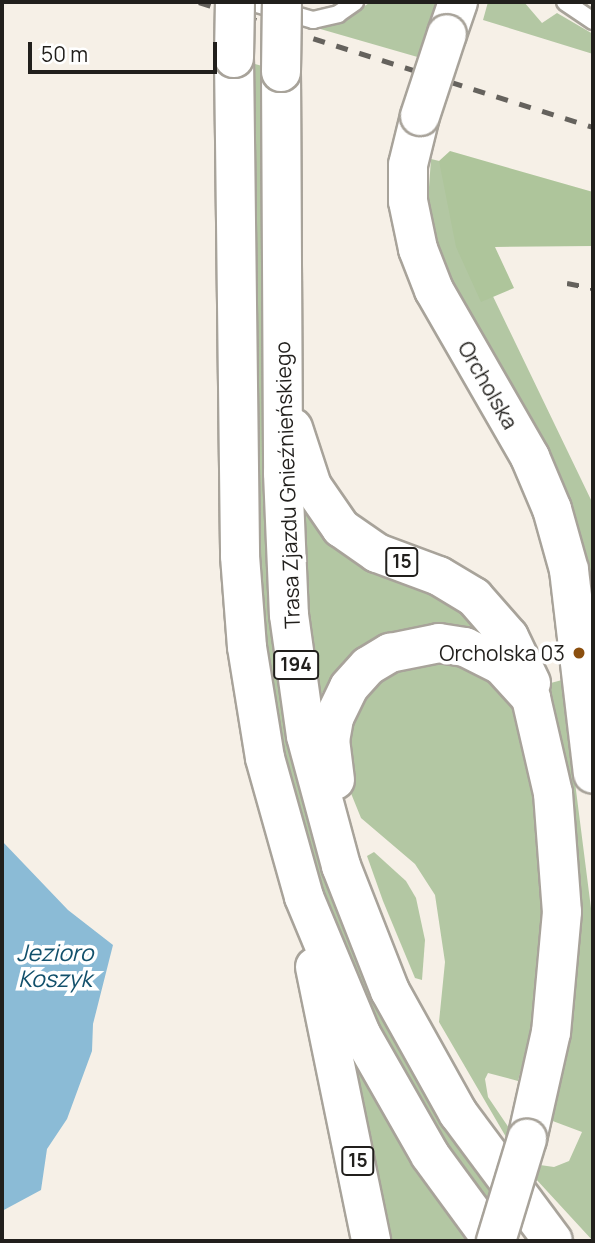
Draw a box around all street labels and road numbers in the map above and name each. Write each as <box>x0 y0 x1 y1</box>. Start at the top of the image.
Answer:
street label: Orcholska <box>453 337 523 433</box>
street label: Trasa Zjazdu Gnieźnieńskiego <box>269 341 305 629</box>
road number: 15 <box>384 547 420 578</box>
road number: 194 <box>272 650 320 680</box>
road number: 15 <box>340 1146 376 1176</box>

